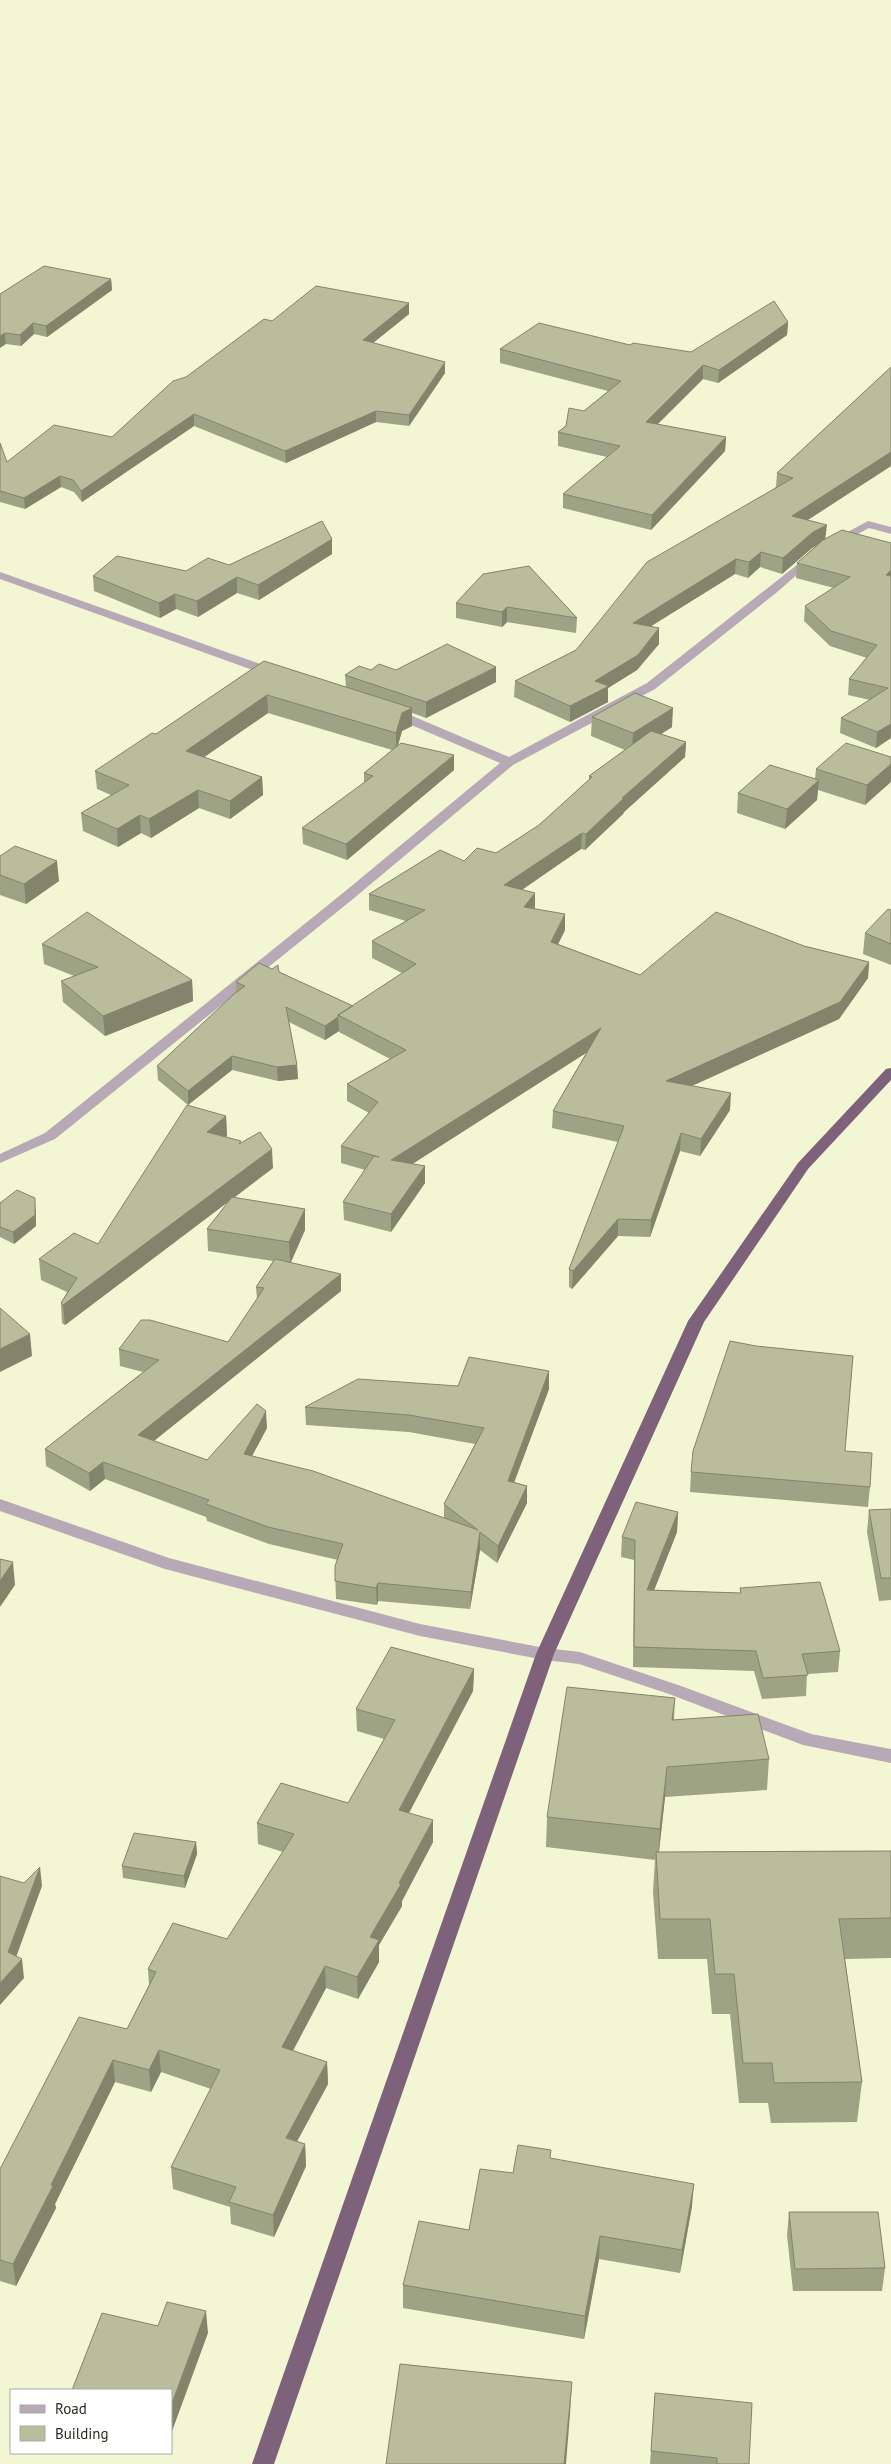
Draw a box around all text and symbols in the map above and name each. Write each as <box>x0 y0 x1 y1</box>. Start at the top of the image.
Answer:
legend <box>10 2389 172 2454</box>
text: Road <box>55 2399 87 2418</box>
text: Building <box>55 2424 109 2443</box>

